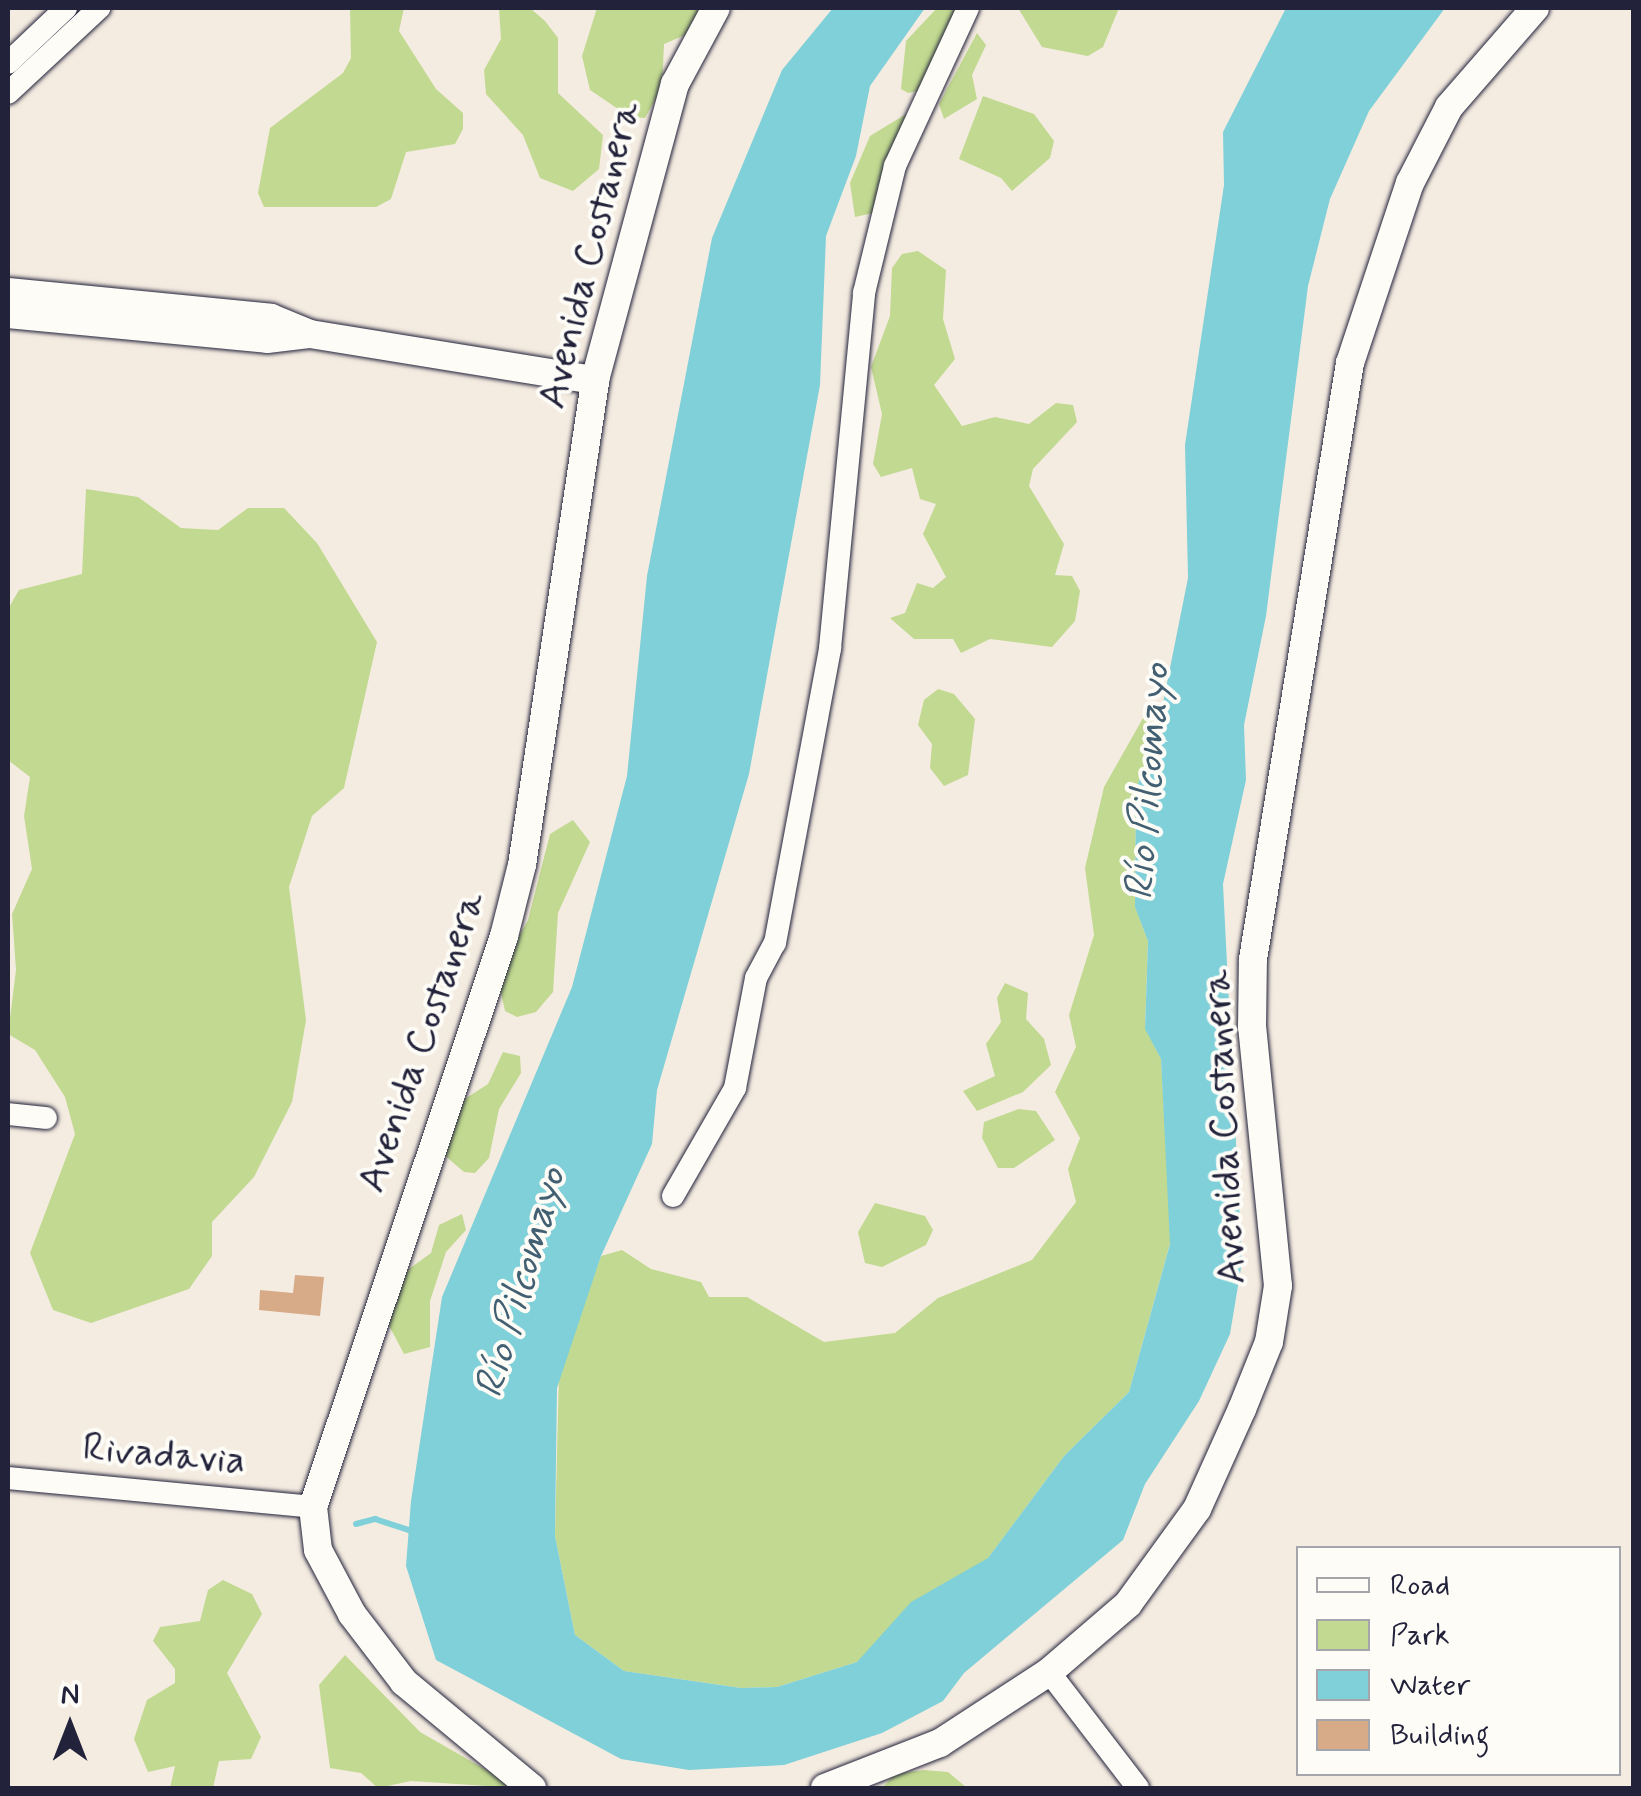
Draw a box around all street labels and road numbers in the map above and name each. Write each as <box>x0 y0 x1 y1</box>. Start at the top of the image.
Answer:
street label: Avenida Costanera <box>529 96 651 414</box>
street label: Avenida Costanera <box>348 885 496 1199</box>
street label: Avenida Costanera <box>1193 968 1257 1286</box>
street label: Rivadavia <box>81 1424 247 1486</box>

